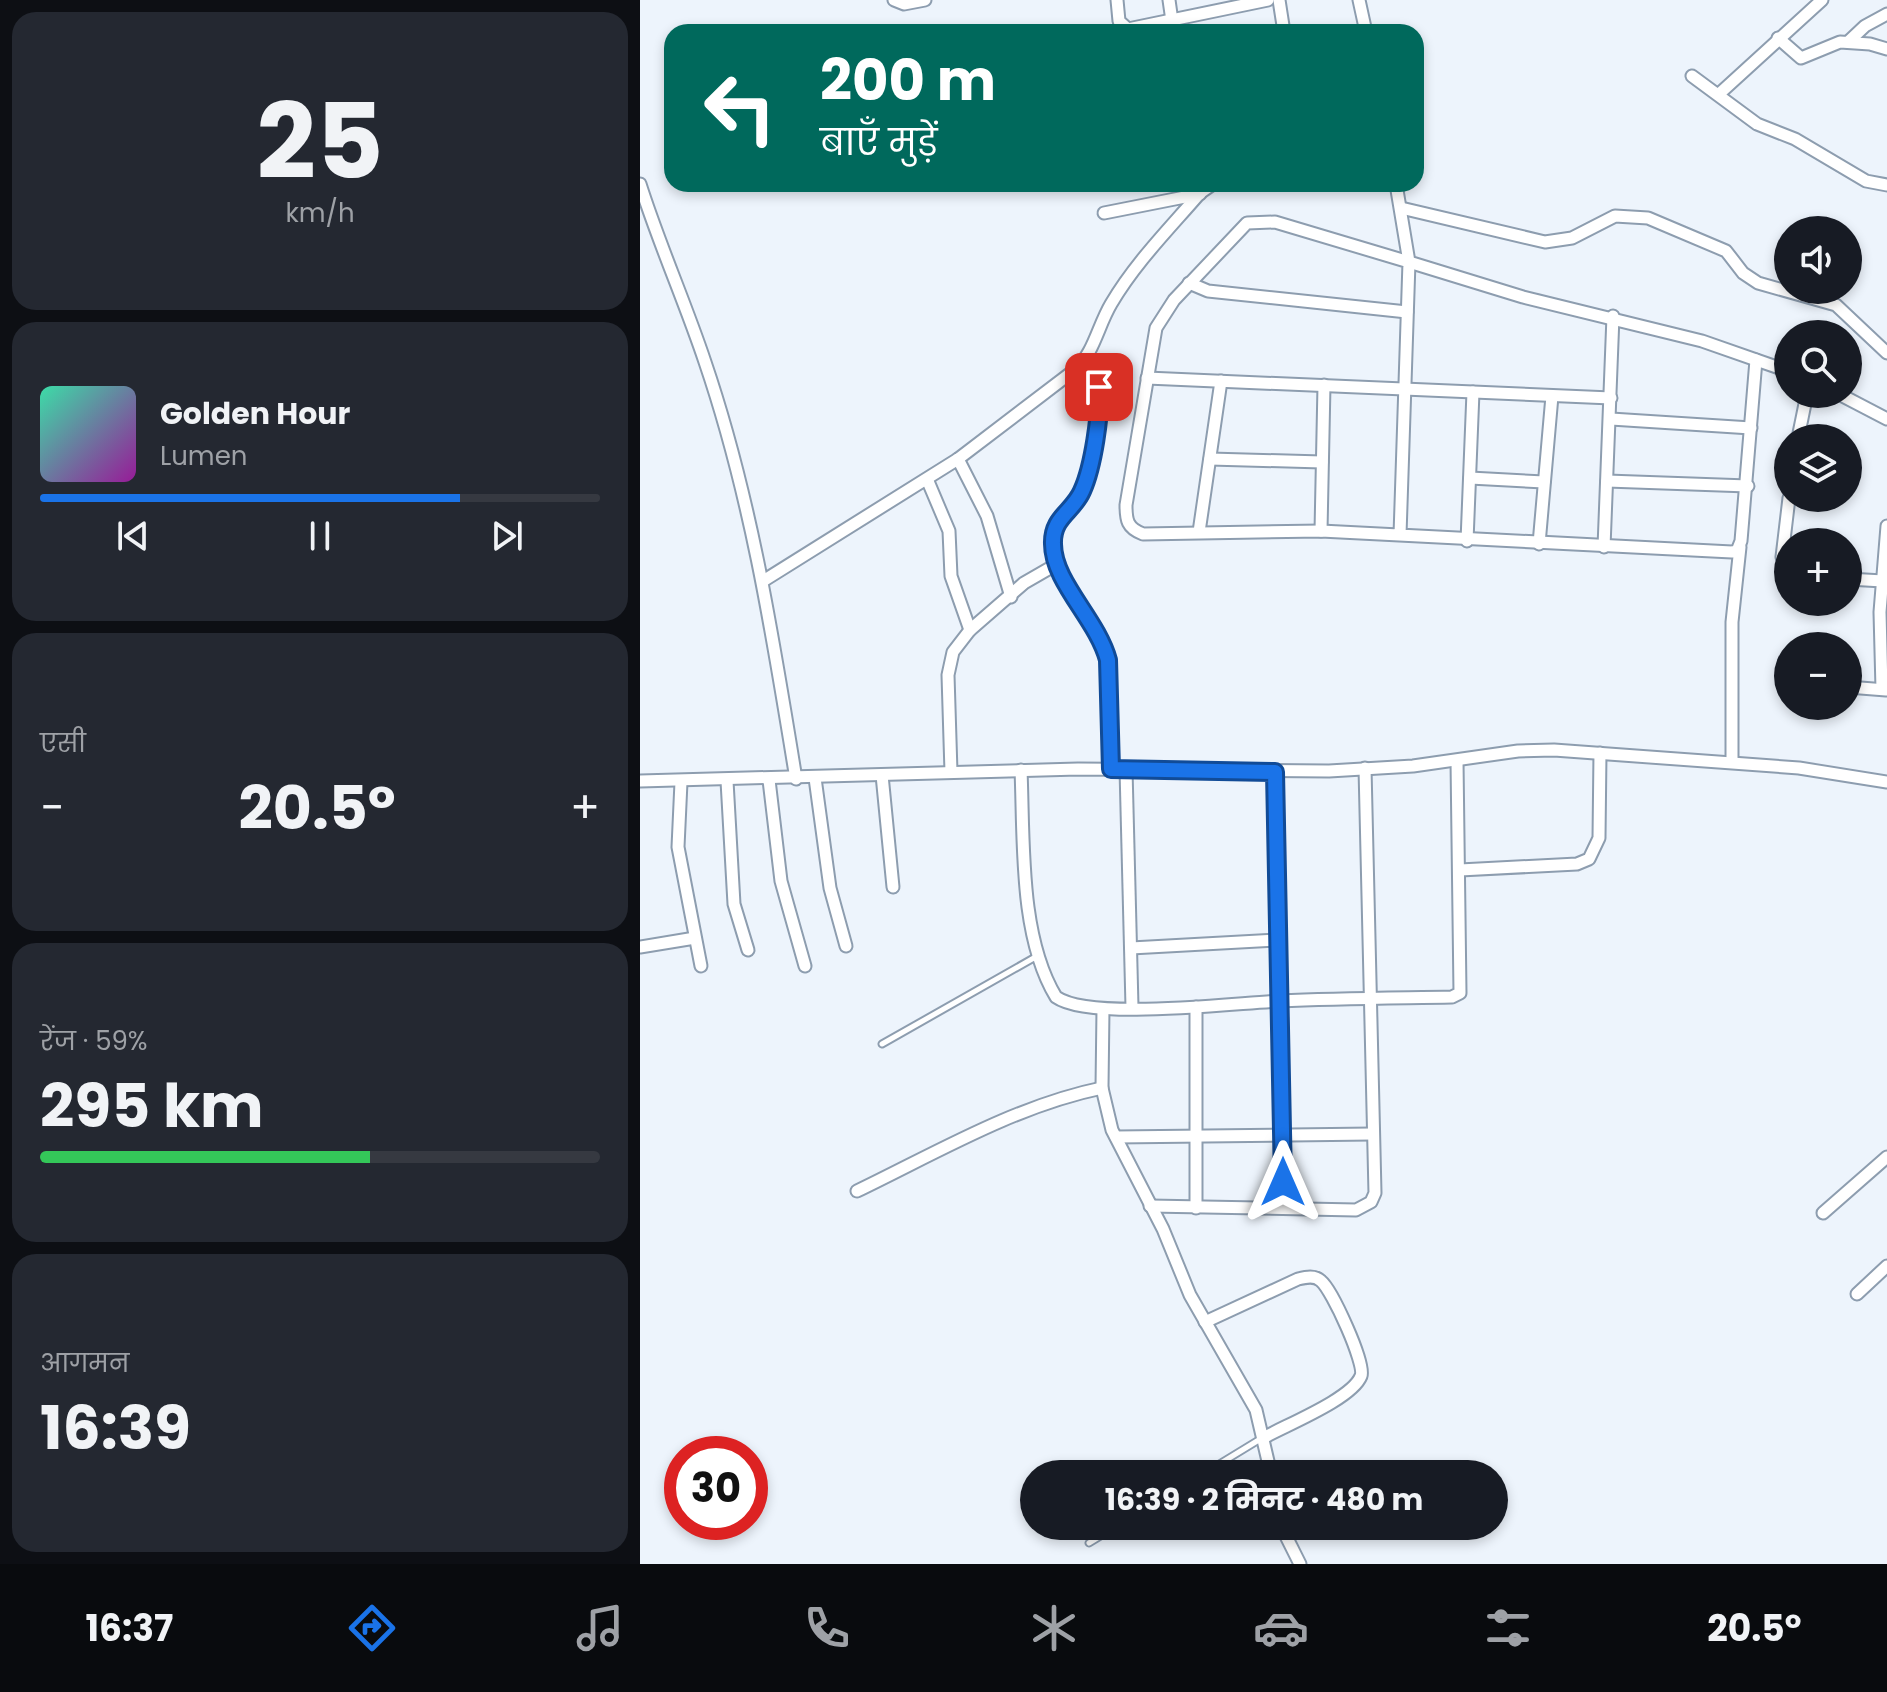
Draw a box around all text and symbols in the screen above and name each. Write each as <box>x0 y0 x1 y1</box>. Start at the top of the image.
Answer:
text: 200 m <box>820 41 996 120</box>
icon: left <box>688 56 792 160</box>
text: 25 <box>257 69 383 214</box>
text: बाएँ मुड़ें <box>820 117 937 168</box>
text: km/h <box>285 195 355 231</box>
map controls <box>1774 216 1862 720</box>
button: sound <box>1774 216 1862 304</box>
button: search <box>1774 320 1862 408</box>
pin <box>1065 353 1133 421</box>
icon: arrive <box>1077 365 1121 409</box>
text: Golden Hour <box>160 392 350 435</box>
button: layers <box>1774 424 1862 512</box>
text: Lumen <box>160 438 247 474</box>
icon: previous <box>111 514 155 558</box>
icon: pause <box>298 514 342 558</box>
icon: next <box>485 514 529 558</box>
button: + <box>1774 528 1862 616</box>
button: − <box>1774 632 1862 720</box>
text: एसी <box>40 725 86 761</box>
text: 20.5° <box>239 766 396 850</box>
text: − <box>40 777 64 838</box>
text: + <box>570 777 600 838</box>
text: रेंज · 59% <box>40 1023 148 1059</box>
text: 295 km <box>40 1064 264 1148</box>
position arrow <box>1241 1140 1325 1224</box>
text: आगमन <box>40 1345 129 1381</box>
text: 16:39 <box>40 1386 191 1470</box>
speed limit sign: 30 <box>664 1436 768 1540</box>
text: 16:39 · 2 मिनट · 480 m <box>1105 1478 1423 1521</box>
icon: directions <box>344 1600 400 1656</box>
icon: music <box>572 1600 628 1656</box>
icon: phone <box>799 1600 855 1656</box>
icon: climate <box>1026 1600 1082 1656</box>
icon: car <box>1253 1600 1309 1656</box>
icon: filters <box>1480 1600 1536 1656</box>
text: 16:37 <box>86 1603 173 1654</box>
text: 20.5° <box>1707 1603 1801 1654</box>

